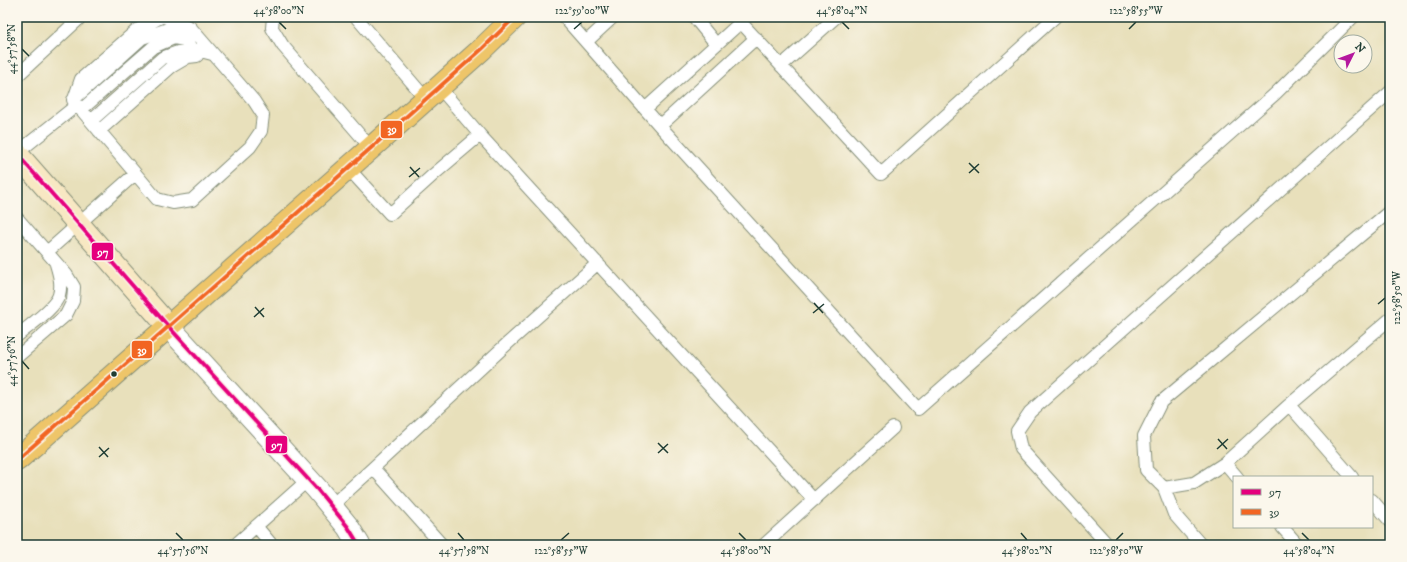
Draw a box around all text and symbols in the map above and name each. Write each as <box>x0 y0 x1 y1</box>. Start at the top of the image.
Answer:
text: 44°58'00"N <box>253 5 305 17</box>
text: 122°59'00"W <box>555 5 610 17</box>
text: 44°58'04"N <box>816 5 868 17</box>
text: 122°58'55"W <box>1109 5 1163 17</box>
text: 44°57'58"N <box>6 24 18 74</box>
north arrow <box>1333 34 1373 74</box>
text: N <box>1351 40 1368 56</box>
line badge: 39 <box>380 120 403 139</box>
text: 39 <box>387 123 397 137</box>
line badge: 97 <box>91 242 114 261</box>
text: 97 <box>96 246 109 260</box>
text: 122°58'50"W <box>1391 270 1403 325</box>
text: 44°57'56"N <box>6 336 18 386</box>
line badge: 39 <box>131 340 153 359</box>
text: 39 <box>137 344 147 358</box>
unlabelled marker <box>109 369 119 379</box>
line badge: 97 <box>265 435 288 454</box>
text: 97 <box>270 439 283 453</box>
legend <box>1233 476 1373 528</box>
text: 97 <box>1268 485 1281 500</box>
text: 39 <box>1269 505 1279 520</box>
text: 44°57'56"N <box>158 545 208 557</box>
text: 44°57'58"N <box>439 545 489 557</box>
text: 122°58'55"W <box>534 545 588 557</box>
text: 44°58'00"N <box>720 545 772 557</box>
text: 44°58'02"N <box>1002 545 1052 557</box>
text: 122°58'50"W <box>1089 545 1144 557</box>
text: 44°58'04"N <box>1283 545 1335 557</box>

